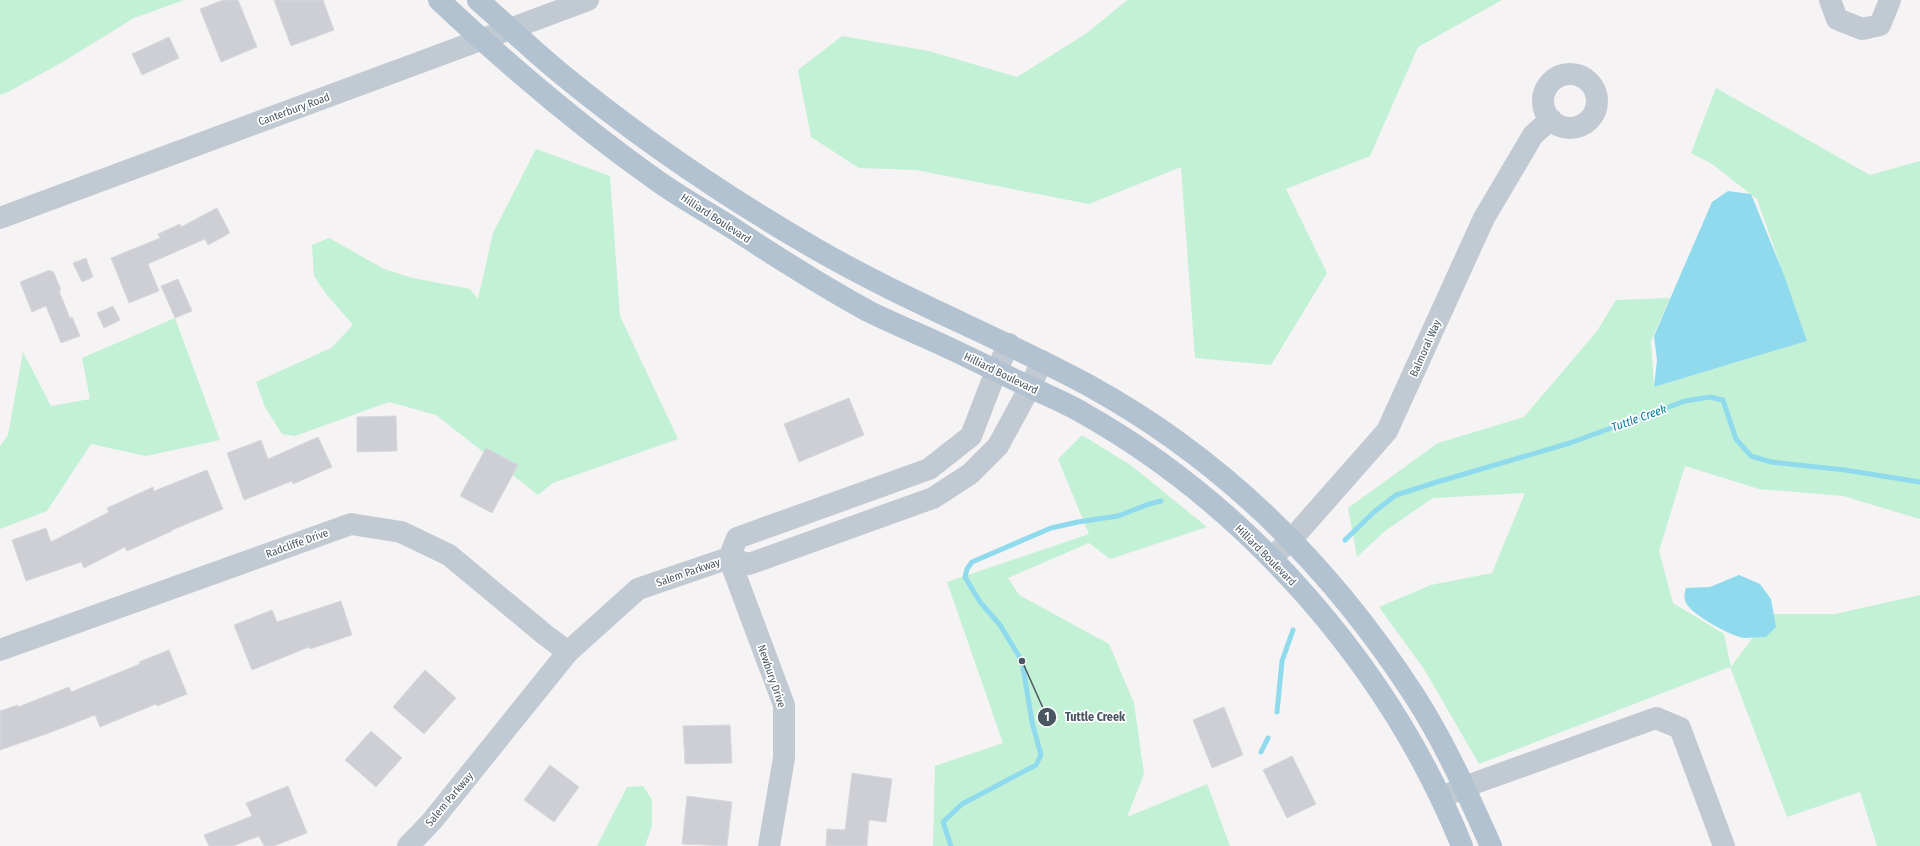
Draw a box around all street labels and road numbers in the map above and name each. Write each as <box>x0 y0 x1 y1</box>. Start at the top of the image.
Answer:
street label: Canterbury Road <box>257 91 332 128</box>
street label: Hilliard Boulevard <box>678 191 753 246</box>
street label: Balmoral Way <box>1407 318 1444 379</box>
street label: Hilliard Boulevard <box>962 350 1040 397</box>
street label: Hilliard Boulevard <box>1232 522 1299 589</box>
street label: Radcliffe Drive <box>264 526 330 561</box>
street label: Salem Parkway <box>654 555 722 589</box>
street label: Newbury Drive <box>755 643 788 709</box>
street label: Salem Parkway <box>423 769 476 829</box>

